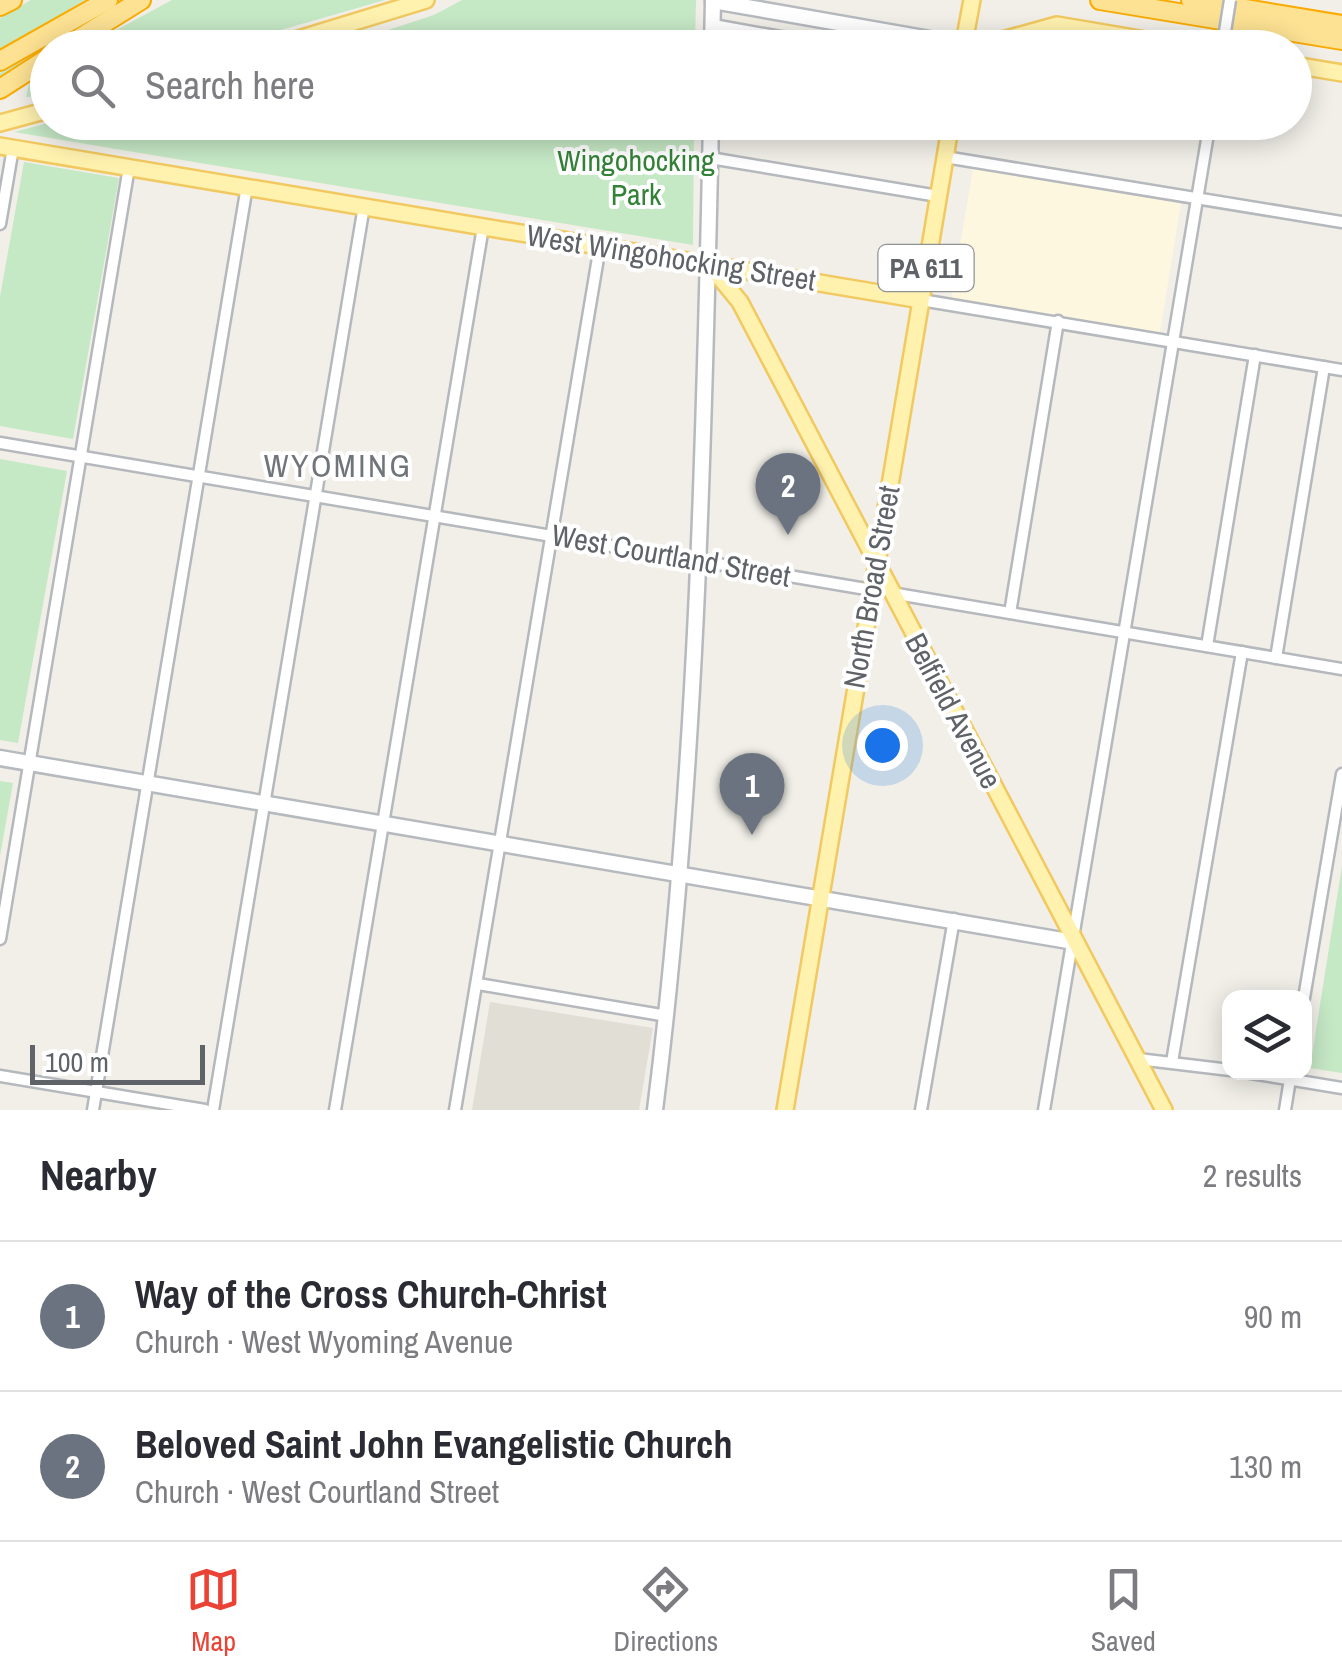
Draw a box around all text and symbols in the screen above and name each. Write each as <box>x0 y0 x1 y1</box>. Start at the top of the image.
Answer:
search box <box>30 30 1312 140</box>
icon: search <box>65 58 120 113</box>
text: Search here <box>145 60 315 111</box>
park label: Wingohocking Park <box>557 140 715 214</box>
street label: West Wingohocking Street <box>524 214 819 300</box>
road number: PA 611 <box>878 245 974 291</box>
district label: WYOMING <box>264 444 412 487</box>
pin: 2 <box>756 452 820 535</box>
street label: North Broad Street <box>834 482 909 691</box>
street label: West Courtland Street <box>549 514 794 596</box>
street label: Belfield Avenue <box>896 626 1012 795</box>
your location <box>857 720 908 771</box>
pin: 1 <box>720 752 784 835</box>
map controls <box>1222 990 1312 1080</box>
button: layers <box>1222 990 1312 1080</box>
scale bar <box>30 1040 205 1084</box>
text: 100 m <box>45 1043 109 1081</box>
text: Nearby <box>40 1147 157 1203</box>
text: 2 results <box>1203 1154 1302 1197</box>
text: Way of the Cross Church-Christ <box>135 1269 607 1320</box>
text: 1 <box>65 1295 80 1338</box>
text: 90 m <box>1244 1295 1302 1338</box>
text: Church · West Wyoming Avenue <box>135 1320 513 1363</box>
text: Beloved Saint John Evangelistic Church <box>135 1419 732 1470</box>
text: 2 <box>65 1445 80 1488</box>
text: 130 m <box>1229 1445 1302 1488</box>
text: Church · West Courtland Street <box>135 1470 499 1513</box>
tab: Map <box>186 1562 241 1660</box>
tab: Directions <box>614 1562 718 1660</box>
tab: Saved <box>1091 1562 1156 1660</box>

